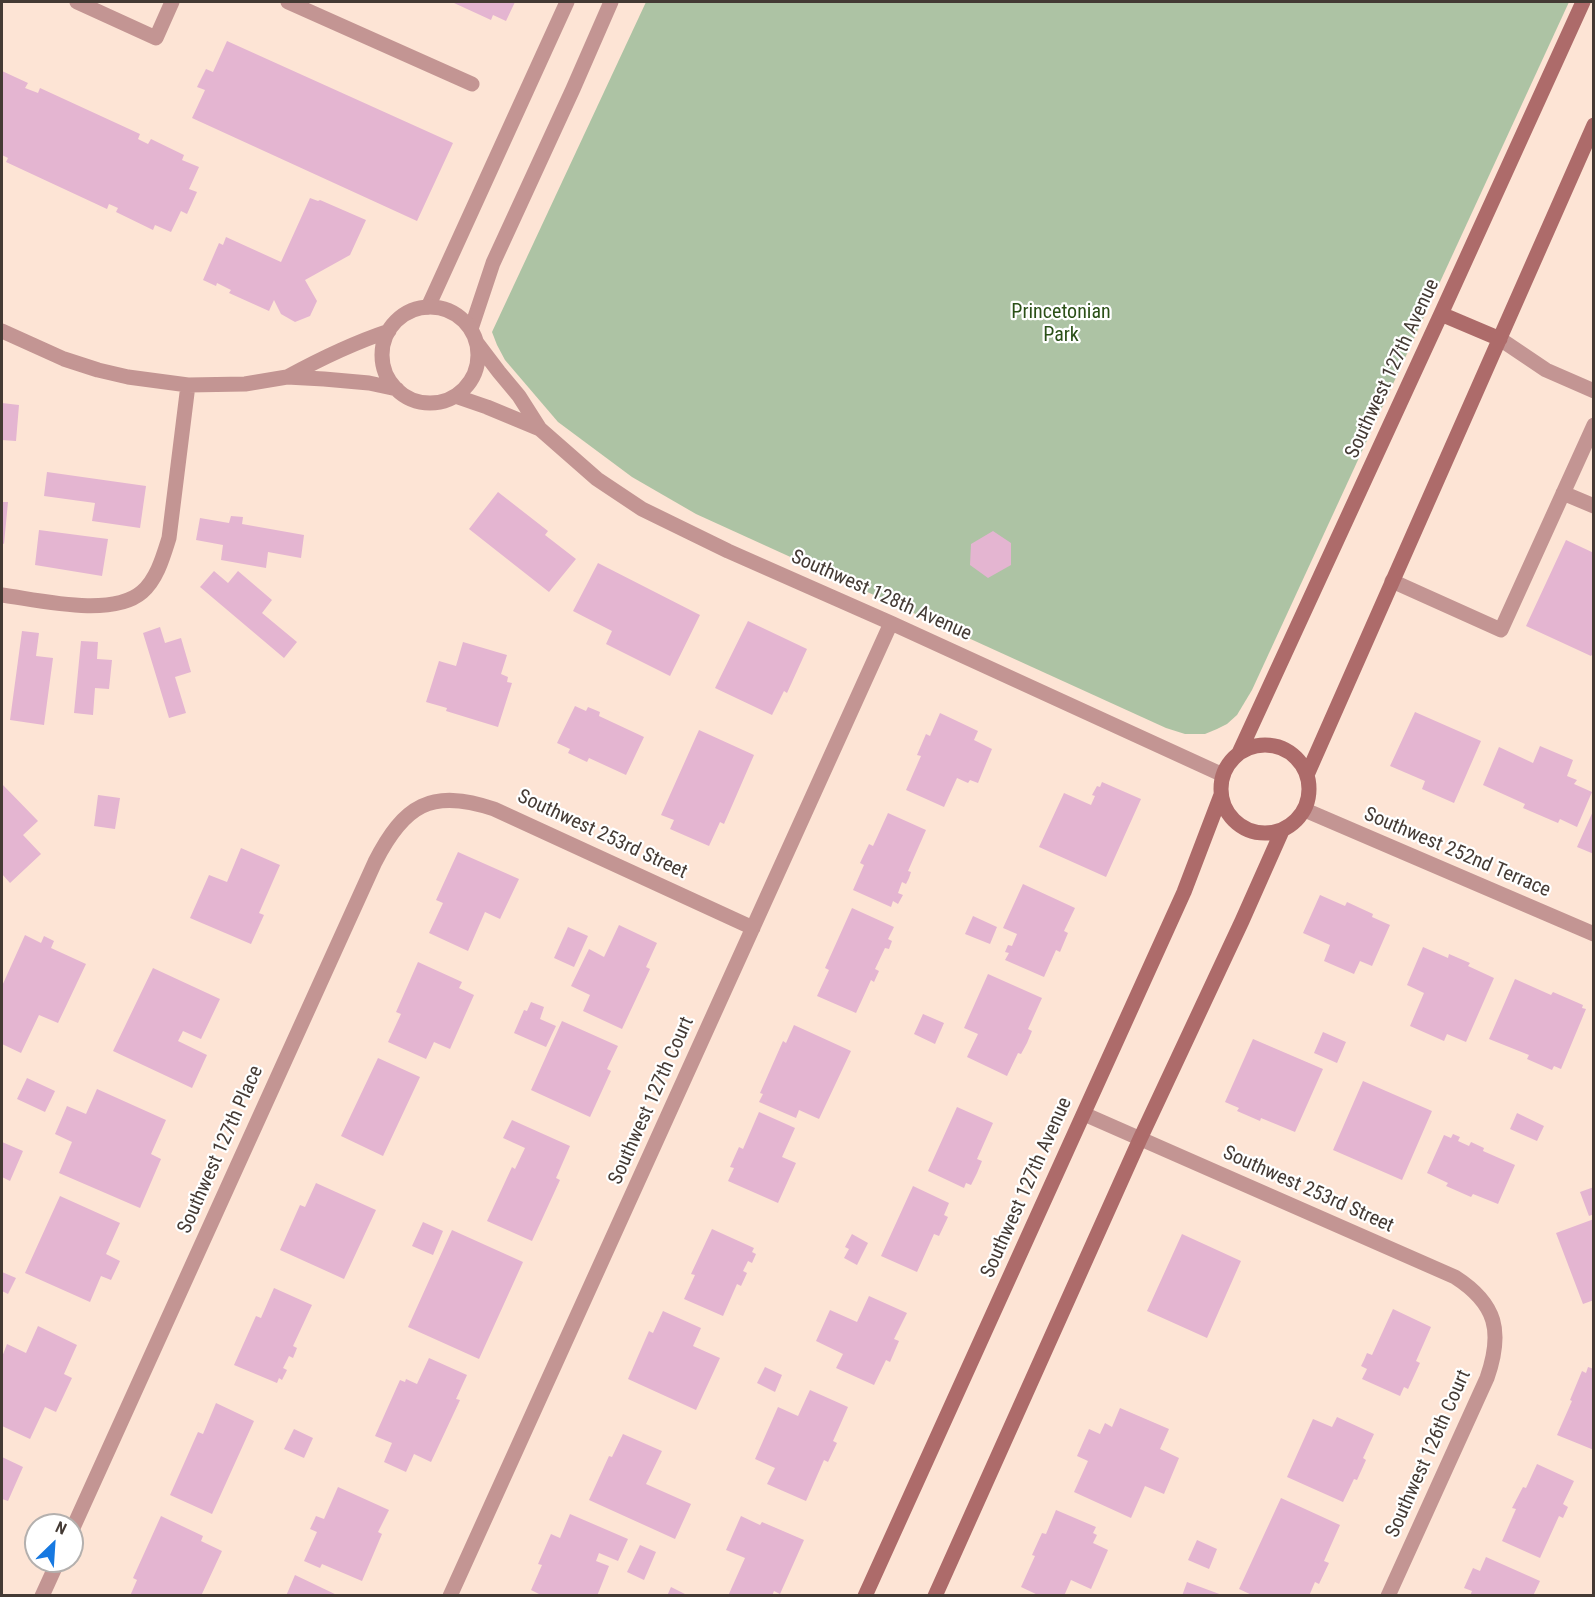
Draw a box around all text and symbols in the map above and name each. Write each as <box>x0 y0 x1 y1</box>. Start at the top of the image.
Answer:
street label: Southwest 127th Avenue <box>1341 276 1445 462</box>
park label: Princetonian Park <box>1011 301 1111 348</box>
street label: Southwest 128th Avenue <box>787 545 975 647</box>
street label: Southwest 253rd Street <box>513 785 691 885</box>
street label: Southwest 252nd Terrace <box>1360 803 1554 903</box>
street label: Southwest 127th Court <box>604 1013 700 1189</box>
street label: Southwest 127th Place <box>173 1062 269 1238</box>
street label: Southwest 127th Avenue <box>976 1094 1078 1282</box>
street label: Southwest 253rd Street <box>1219 1142 1397 1238</box>
street label: Southwest 126th Court <box>1381 1366 1477 1542</box>
north arrow <box>24 1513 84 1573</box>
text: N <box>53 1517 69 1539</box>

